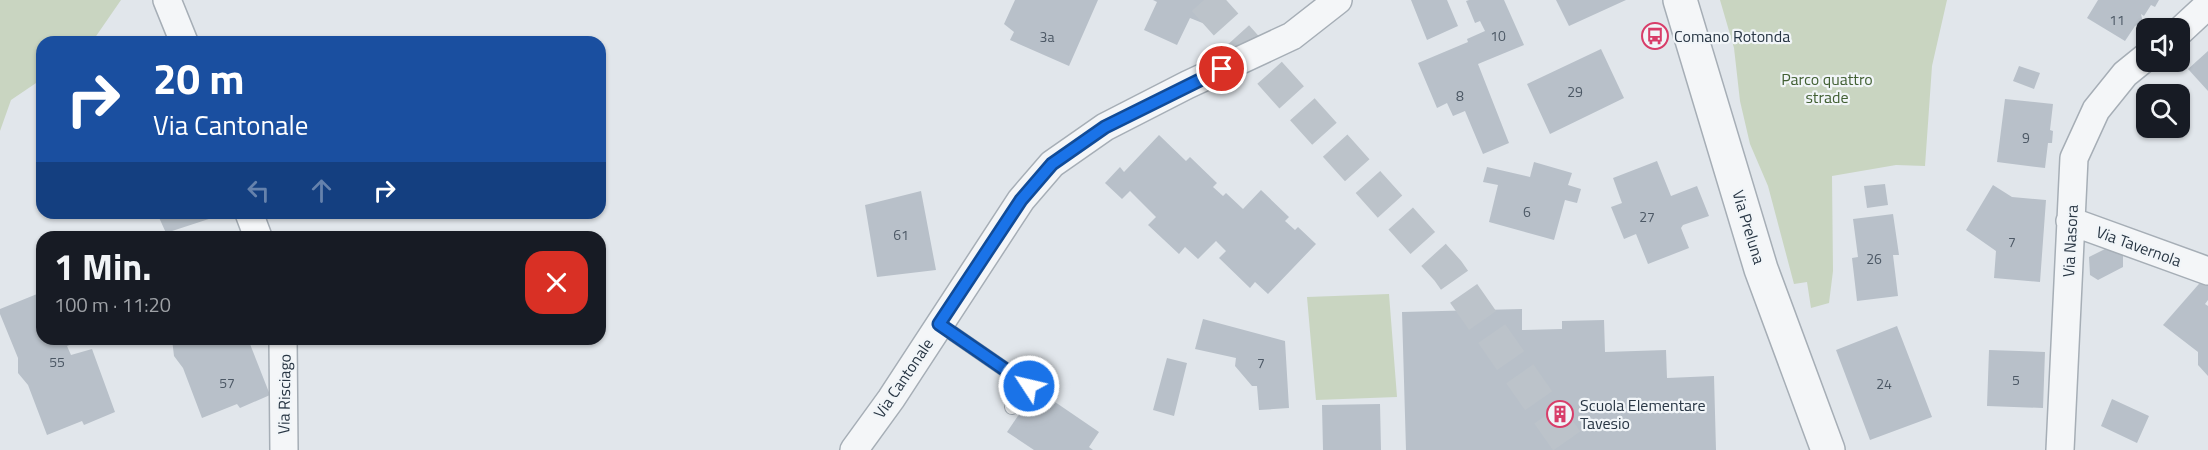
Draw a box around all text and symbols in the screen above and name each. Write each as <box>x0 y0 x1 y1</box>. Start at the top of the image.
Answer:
house number: 11 <box>2109 9 2125 30</box>
map controls <box>2136 18 2190 138</box>
button: sound <box>2136 18 2190 72</box>
bus stop icon: Comano Rotonda <box>1640 21 1670 51</box>
place label: Comano Rotonda <box>1674 24 1790 48</box>
house number: 10 <box>1490 25 1506 46</box>
house number: 3a <box>1040 26 1054 47</box>
pin <box>1196 43 1247 94</box>
text: 20 m <box>153 46 245 110</box>
icon: arrive <box>1205 52 1238 85</box>
icon: right <box>54 60 132 138</box>
park label: Parco quattro strade <box>1781 67 1873 109</box>
house number: 29 <box>1567 81 1583 102</box>
button: search <box>2136 84 2190 138</box>
house number: 8 <box>1456 85 1464 106</box>
text: Via Cantonale <box>153 104 308 145</box>
house number: 9 <box>2022 127 2030 148</box>
icon: left <box>242 174 275 207</box>
icon: ahead <box>305 174 338 207</box>
icon: right <box>368 174 401 207</box>
street label: Via Preluna <box>1726 187 1772 267</box>
house number: 6 <box>1523 201 1531 222</box>
street label: Via Nasora <box>2056 204 2084 278</box>
house number: 27 <box>1639 206 1655 227</box>
street label: Via Tavernola <box>2093 219 2185 273</box>
house number: 61 <box>893 224 909 245</box>
house number: 7 <box>2008 231 2016 252</box>
text: 1 Min. <box>54 239 151 294</box>
house number: 26 <box>1866 248 1882 269</box>
button: close <box>525 251 588 314</box>
text: 100 m · 11:20 <box>54 289 171 320</box>
street label: Via Cantonale <box>867 333 939 423</box>
house number: 55 <box>49 351 65 372</box>
house number: 7 <box>1257 352 1265 373</box>
street label: Via Risciago <box>271 354 297 434</box>
position arrow <box>997 354 1061 418</box>
house number: 5 <box>2012 369 2020 390</box>
house number: 57 <box>219 372 235 393</box>
house number: 24 <box>1876 373 1892 394</box>
place label: Scuola Elementare Tavesio <box>1580 393 1706 435</box>
building icon: Scuola Elementare Tavesio <box>1545 399 1575 429</box>

